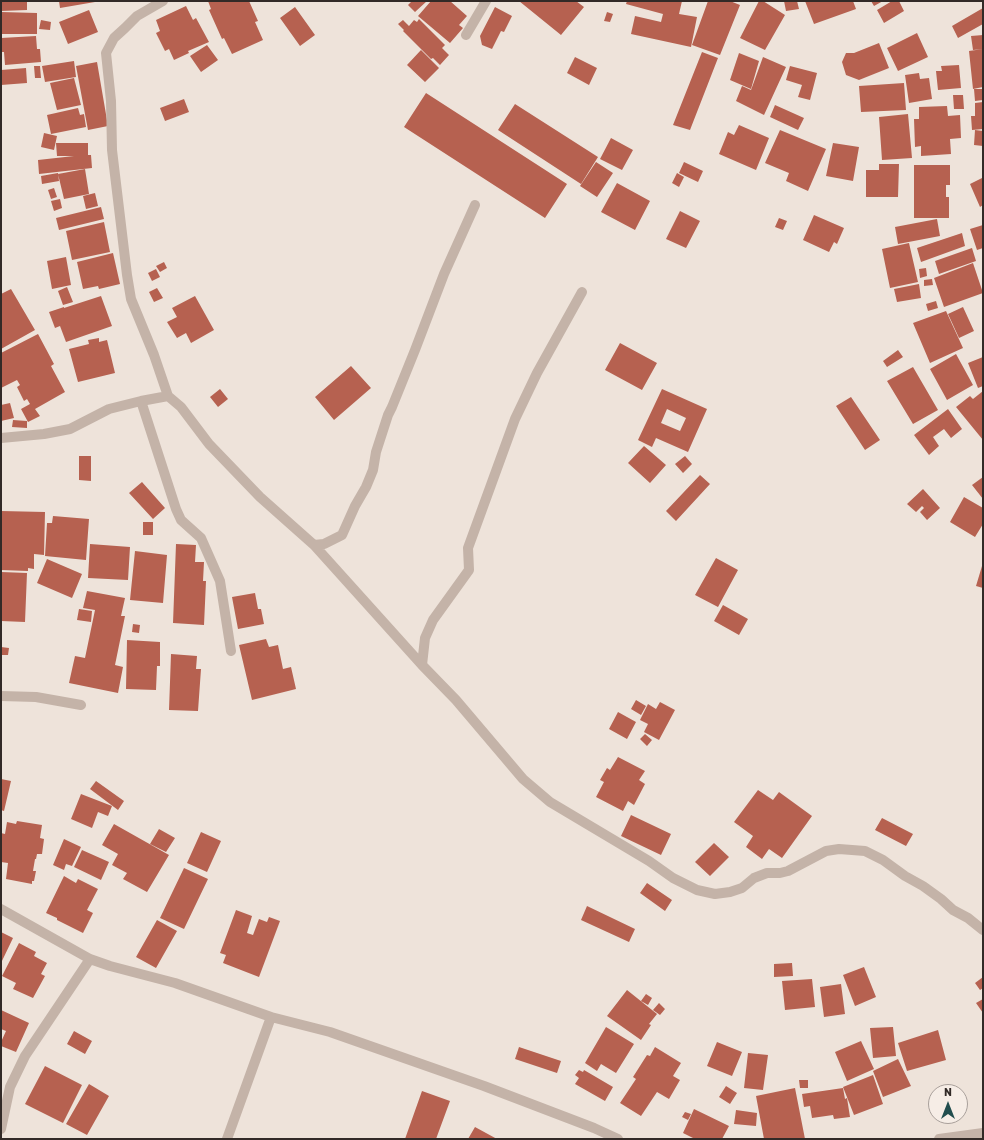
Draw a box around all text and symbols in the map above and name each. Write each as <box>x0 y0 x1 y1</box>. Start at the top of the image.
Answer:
north arrow <box>928 1084 968 1124</box>
text: N <box>944 1086 952 1099</box>

